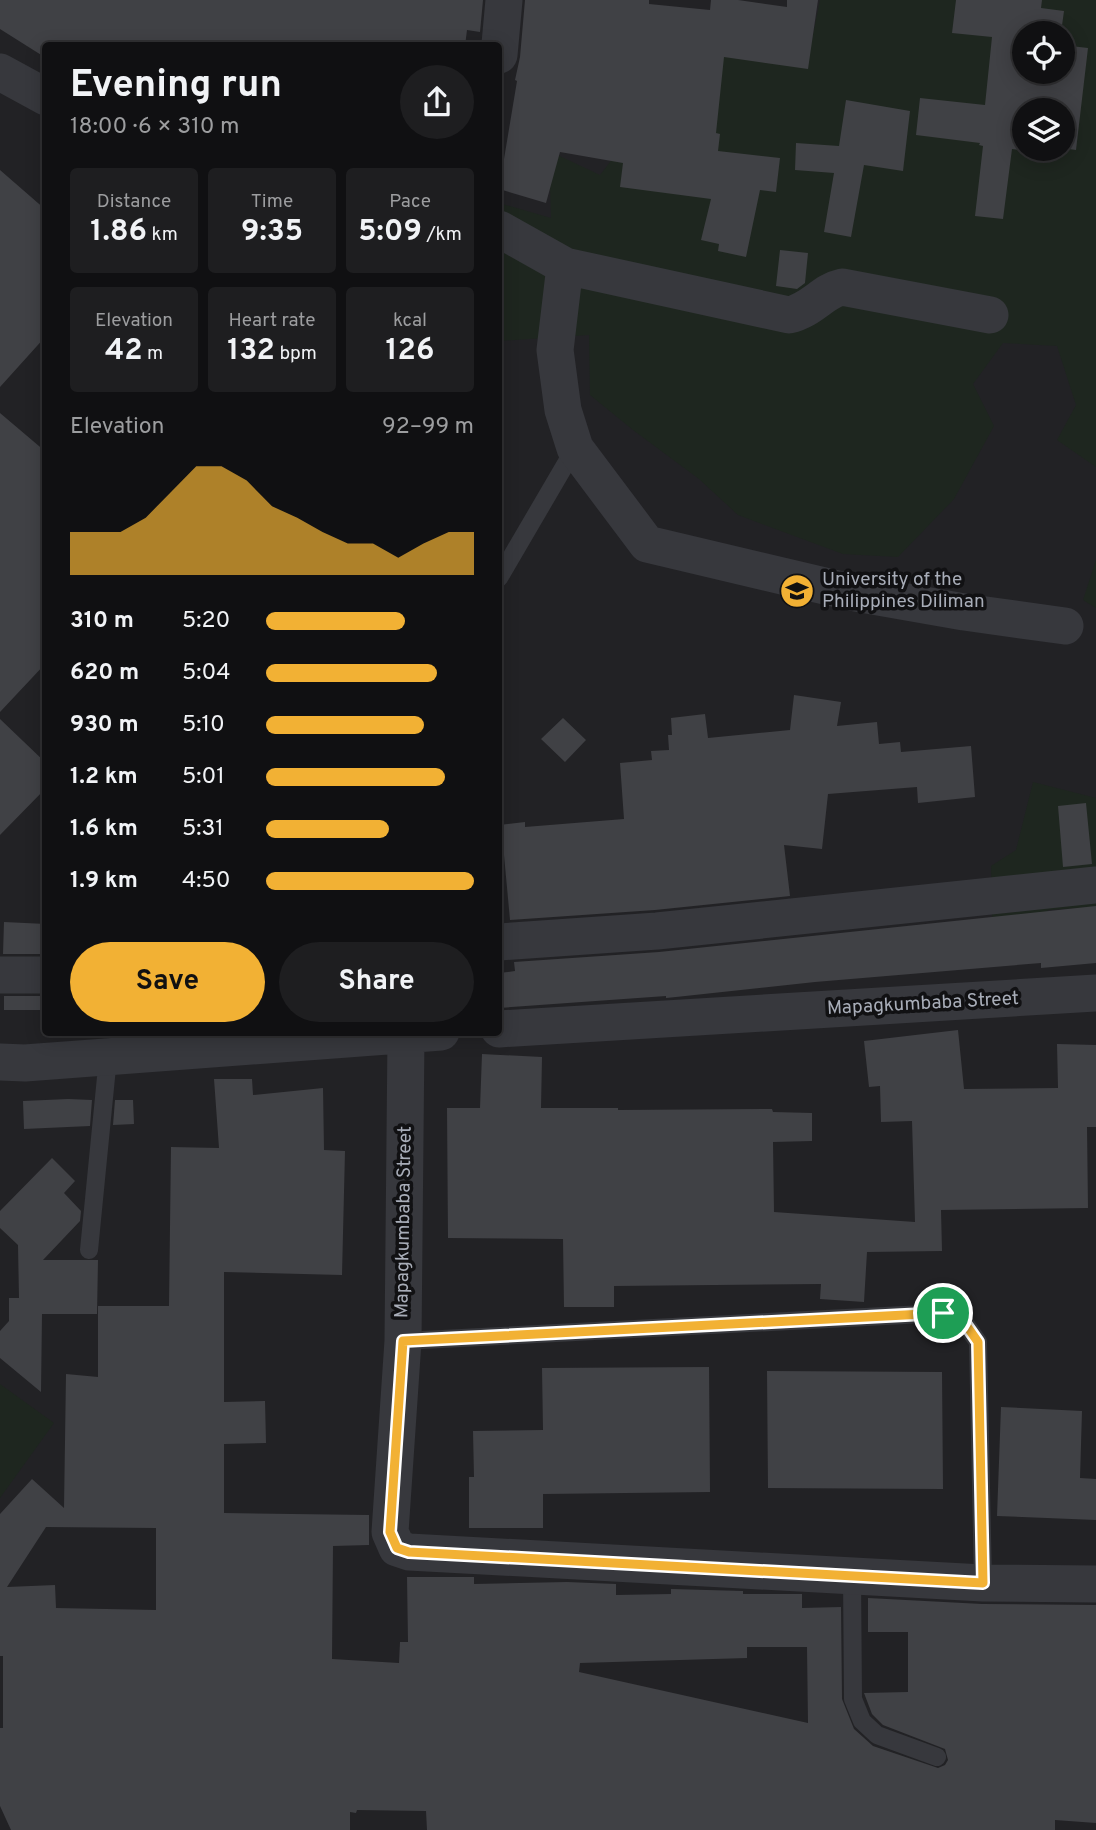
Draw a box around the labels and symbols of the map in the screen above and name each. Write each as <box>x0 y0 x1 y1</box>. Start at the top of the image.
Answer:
place label: University of the Philippines Diliman <box>822 568 985 614</box>
school or university icon: University of the Philippines Diliman <box>778 572 816 610</box>
street label: Mapagkumbaba Street <box>826 987 1020 1021</box>
street label: Mapagkumbaba Street <box>390 1126 418 1318</box>
pin <box>913 1283 973 1343</box>

